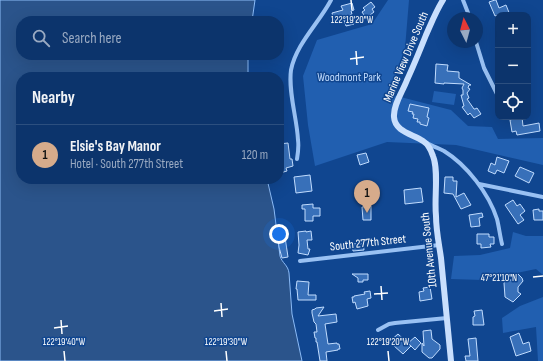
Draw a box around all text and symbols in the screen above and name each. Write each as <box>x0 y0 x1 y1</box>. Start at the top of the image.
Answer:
street label: Marine View Drive South <box>380 9 432 105</box>
north arrow <box>447 12 483 48</box>
map controls <box>495 12 531 120</box>
button: + <box>495 12 531 48</box>
text: 122°19'20"W <box>331 14 374 26</box>
search box <box>16 16 284 60</box>
icon: search <box>30 27 52 49</box>
text: Search here <box>62 29 122 48</box>
button: − <box>495 48 531 84</box>
park label: Woodmont Park <box>317 70 381 85</box>
button: locate <box>495 84 531 120</box>
text: Nearby <box>32 88 75 108</box>
text: Elsie's Bay Manor <box>70 137 161 156</box>
text: 1 <box>42 147 48 163</box>
text: 120 m <box>242 147 268 163</box>
text: Hotel · South 277th Street <box>70 156 183 172</box>
pin: 1 <box>354 180 380 213</box>
street label: 10th Avenue South <box>418 212 440 288</box>
your location <box>269 224 289 244</box>
street label: South 277th Street <box>329 232 407 254</box>
text: 47°21'10"N <box>481 272 517 284</box>
text: 122°19'40"W <box>43 336 86 348</box>
text: 122°19'30"W <box>205 336 248 348</box>
text: 122°19'20"W <box>367 336 410 348</box>

